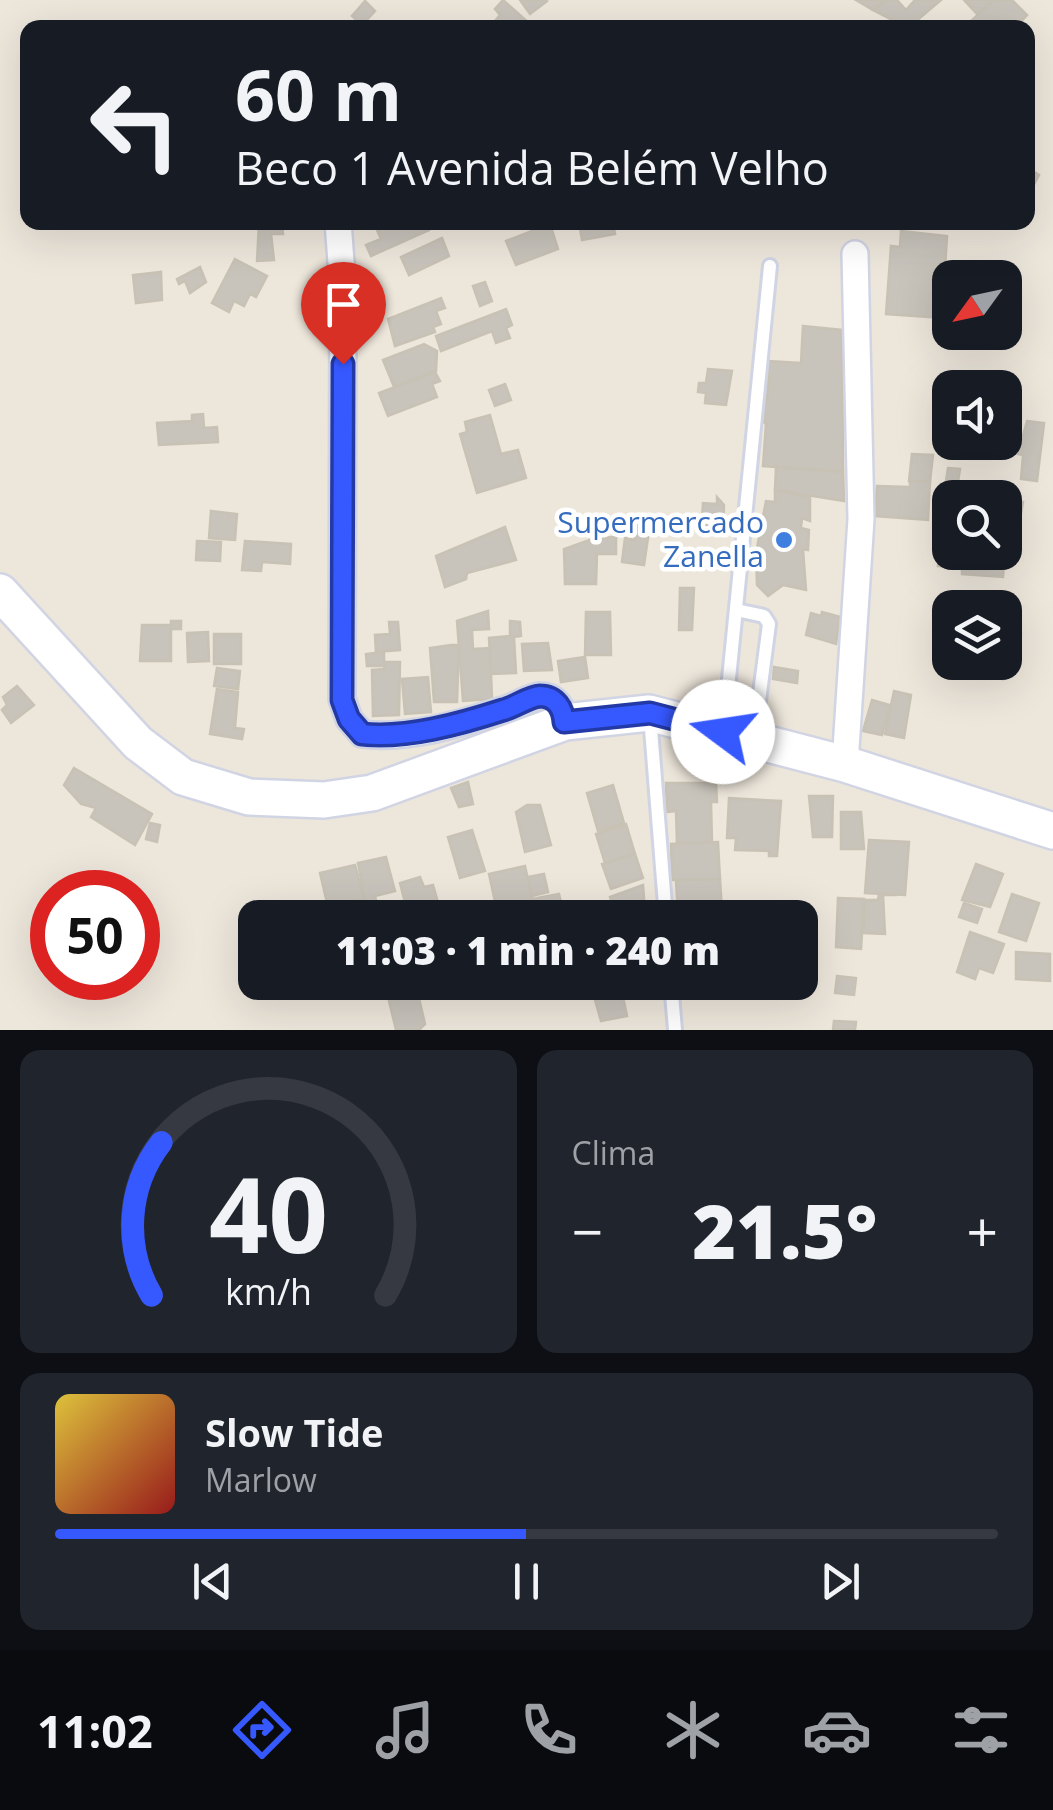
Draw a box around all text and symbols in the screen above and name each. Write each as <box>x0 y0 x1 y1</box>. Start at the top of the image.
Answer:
text: 60 m <box>235 46 402 142</box>
icon: left <box>70 60 200 190</box>
text: Beco 1 Avenida Belém Velho <box>235 137 829 198</box>
north arrow <box>932 260 1022 350</box>
map controls <box>932 260 1022 680</box>
pin <box>301 262 386 365</box>
icon: arrive <box>316 277 371 332</box>
button: sound <box>932 370 1022 460</box>
button: search <box>932 480 1022 570</box>
place label: Supermercado Zanella <box>557 501 764 576</box>
marker: Supermercado Zanella <box>773 529 795 551</box>
button: layers <box>932 590 1022 680</box>
position arrow <box>671 680 775 784</box>
speed limit sign: 50 <box>30 870 160 1000</box>
text: 11:03 · 1 min · 240 m <box>336 924 720 976</box>
text: Clima <box>572 1131 655 1174</box>
text: 40 <box>209 1142 328 1283</box>
text: 21.5° <box>692 1179 877 1281</box>
text: − <box>572 1193 603 1268</box>
text: + <box>967 1193 998 1268</box>
text: km/h <box>225 1267 312 1315</box>
text: Slow Tide <box>205 1406 384 1458</box>
text: Marlow <box>205 1458 317 1501</box>
icon: previous <box>185 1554 240 1609</box>
icon: pause <box>499 1554 554 1609</box>
icon: next <box>813 1554 868 1609</box>
icon: directions <box>227 1695 297 1765</box>
icon: music <box>370 1695 440 1765</box>
icon: phone <box>514 1695 584 1765</box>
icon: climate <box>658 1695 728 1765</box>
icon: car <box>802 1695 872 1765</box>
icon: filters <box>946 1695 1016 1765</box>
text: 11:02 <box>37 1700 153 1761</box>

